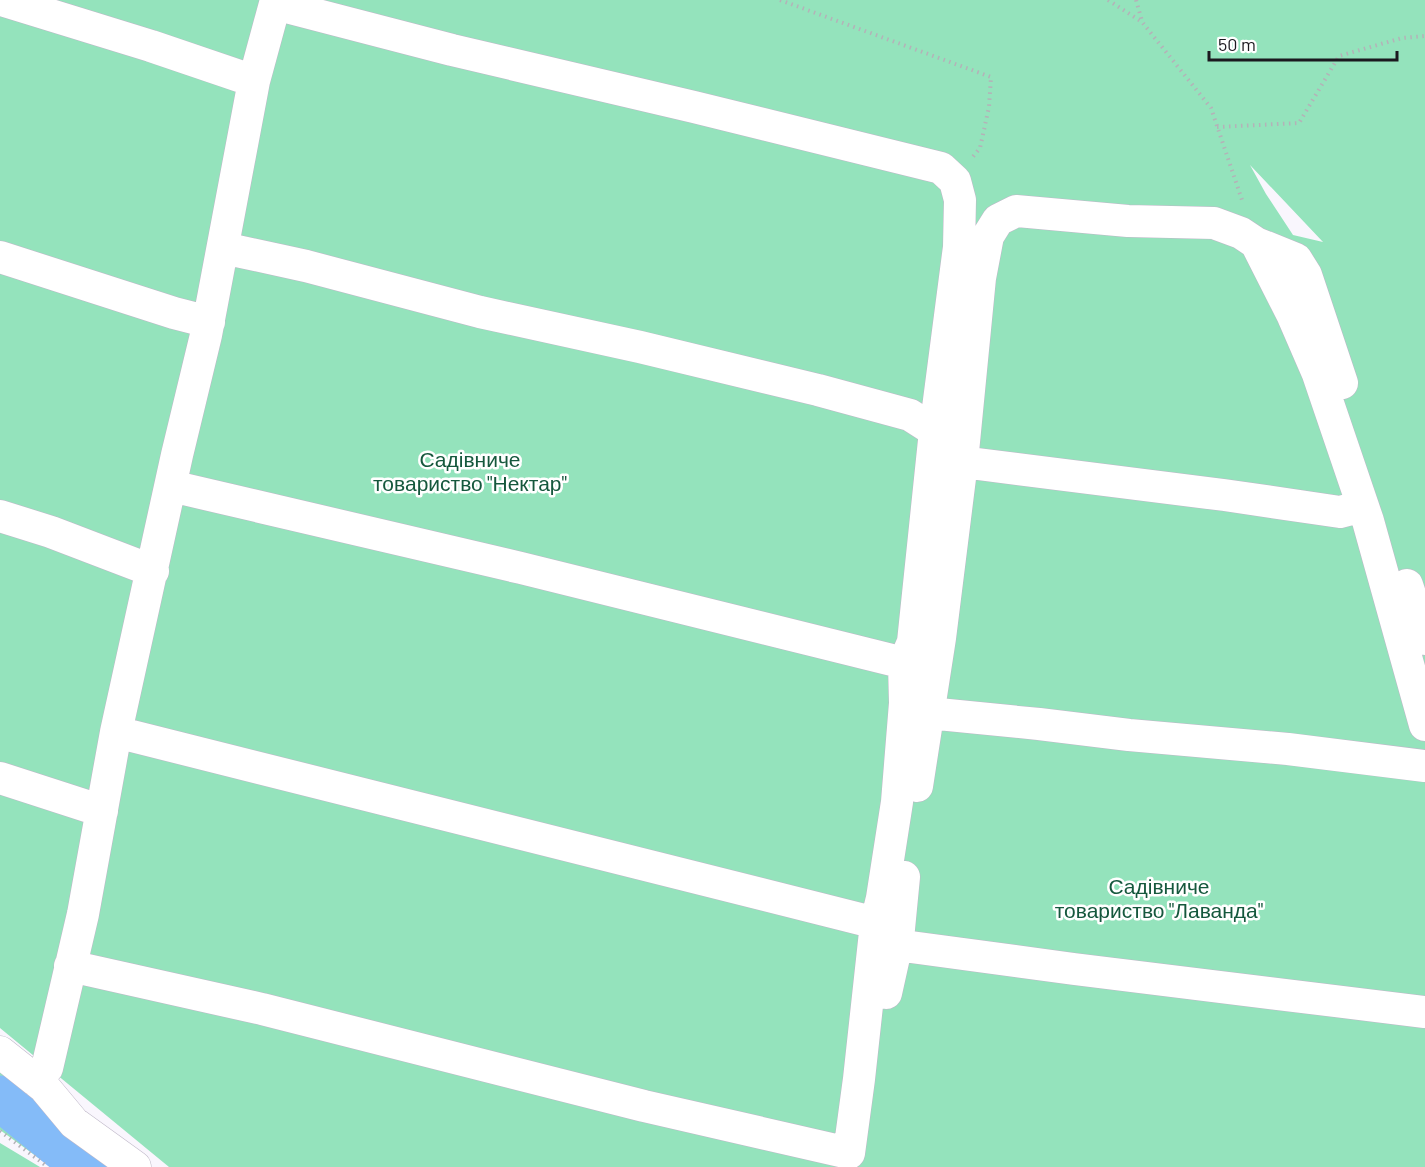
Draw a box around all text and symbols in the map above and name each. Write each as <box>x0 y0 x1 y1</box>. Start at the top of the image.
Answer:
scale bar <box>1209 24 1396 62</box>
text: 50 m <box>1218 33 1256 55</box>
park label: Садівниче товариство "Нектар" <box>373 446 567 495</box>
park label: Садівниче товариство "Лаванда" <box>1055 873 1263 922</box>

